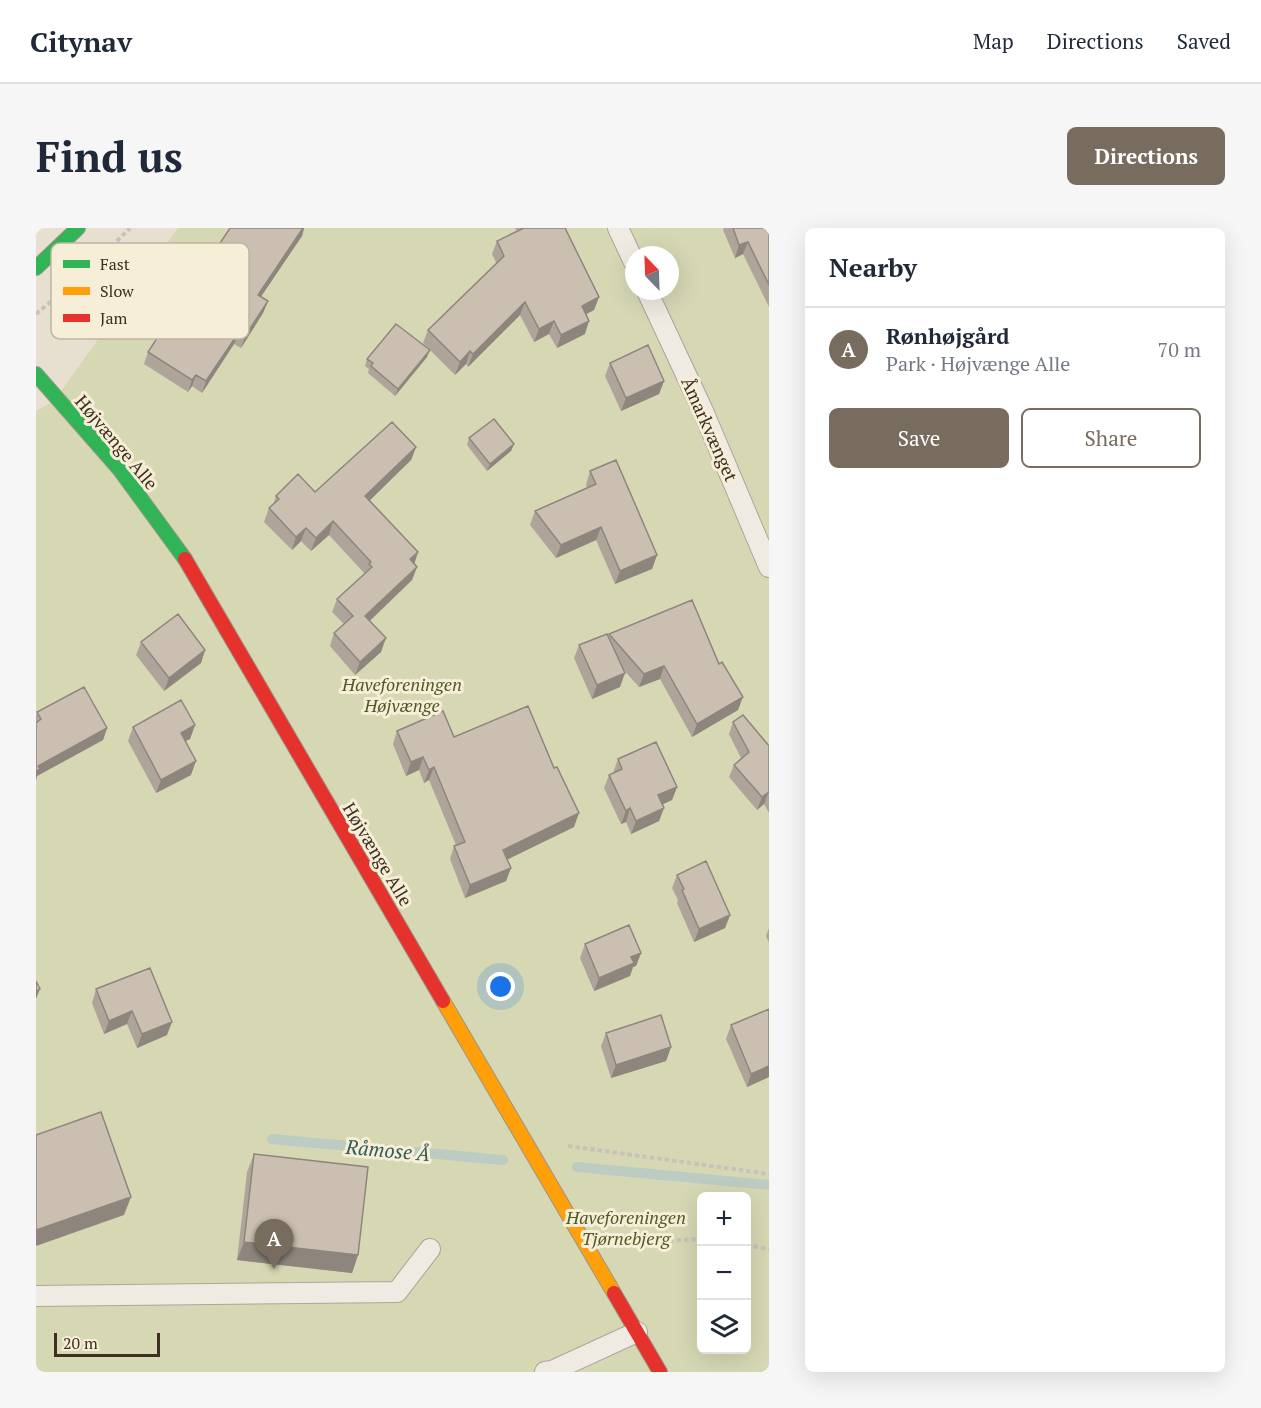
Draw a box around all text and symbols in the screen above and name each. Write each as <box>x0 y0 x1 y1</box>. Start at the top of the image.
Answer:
text: Citynav <box>30 23 132 60</box>
text: Map <box>973 27 1014 55</box>
text: Directions <box>1047 27 1144 55</box>
text: Saved <box>1177 27 1231 55</box>
button: Directions <box>1067 127 1225 185</box>
text: Find us <box>36 128 183 184</box>
legend <box>51 243 249 339</box>
north arrow <box>625 246 679 300</box>
text: Nearby <box>829 250 917 284</box>
text: Fast <box>100 253 130 275</box>
text: Slow <box>100 280 134 302</box>
text: Jam <box>100 307 128 329</box>
text: Rønhøjgård <box>886 321 1010 350</box>
text: A <box>841 336 856 363</box>
text: 70 m <box>1158 336 1201 363</box>
text: Park · Højvænge Alle <box>886 350 1070 377</box>
street label: Åmarkvænget <box>676 373 744 485</box>
street label: Højvænge Alle <box>70 390 164 494</box>
button: Save <box>829 408 1009 468</box>
button: Share <box>1021 408 1201 468</box>
park label: Haveforeningen Højvænge <box>341 672 462 717</box>
street label: Højvænge Alle <box>338 798 418 910</box>
your location <box>486 972 515 1001</box>
water label: Råmose Å <box>344 1133 431 1167</box>
map controls <box>697 1192 751 1354</box>
button: + <box>697 1192 751 1246</box>
park label: Haveforeningen Tjørnebjerg <box>565 1205 686 1250</box>
pin: A <box>254 1220 294 1269</box>
button: − <box>697 1246 751 1300</box>
button: layers <box>697 1300 751 1354</box>
scale bar <box>54 1330 160 1358</box>
text: 20 m <box>63 1332 98 1354</box>

